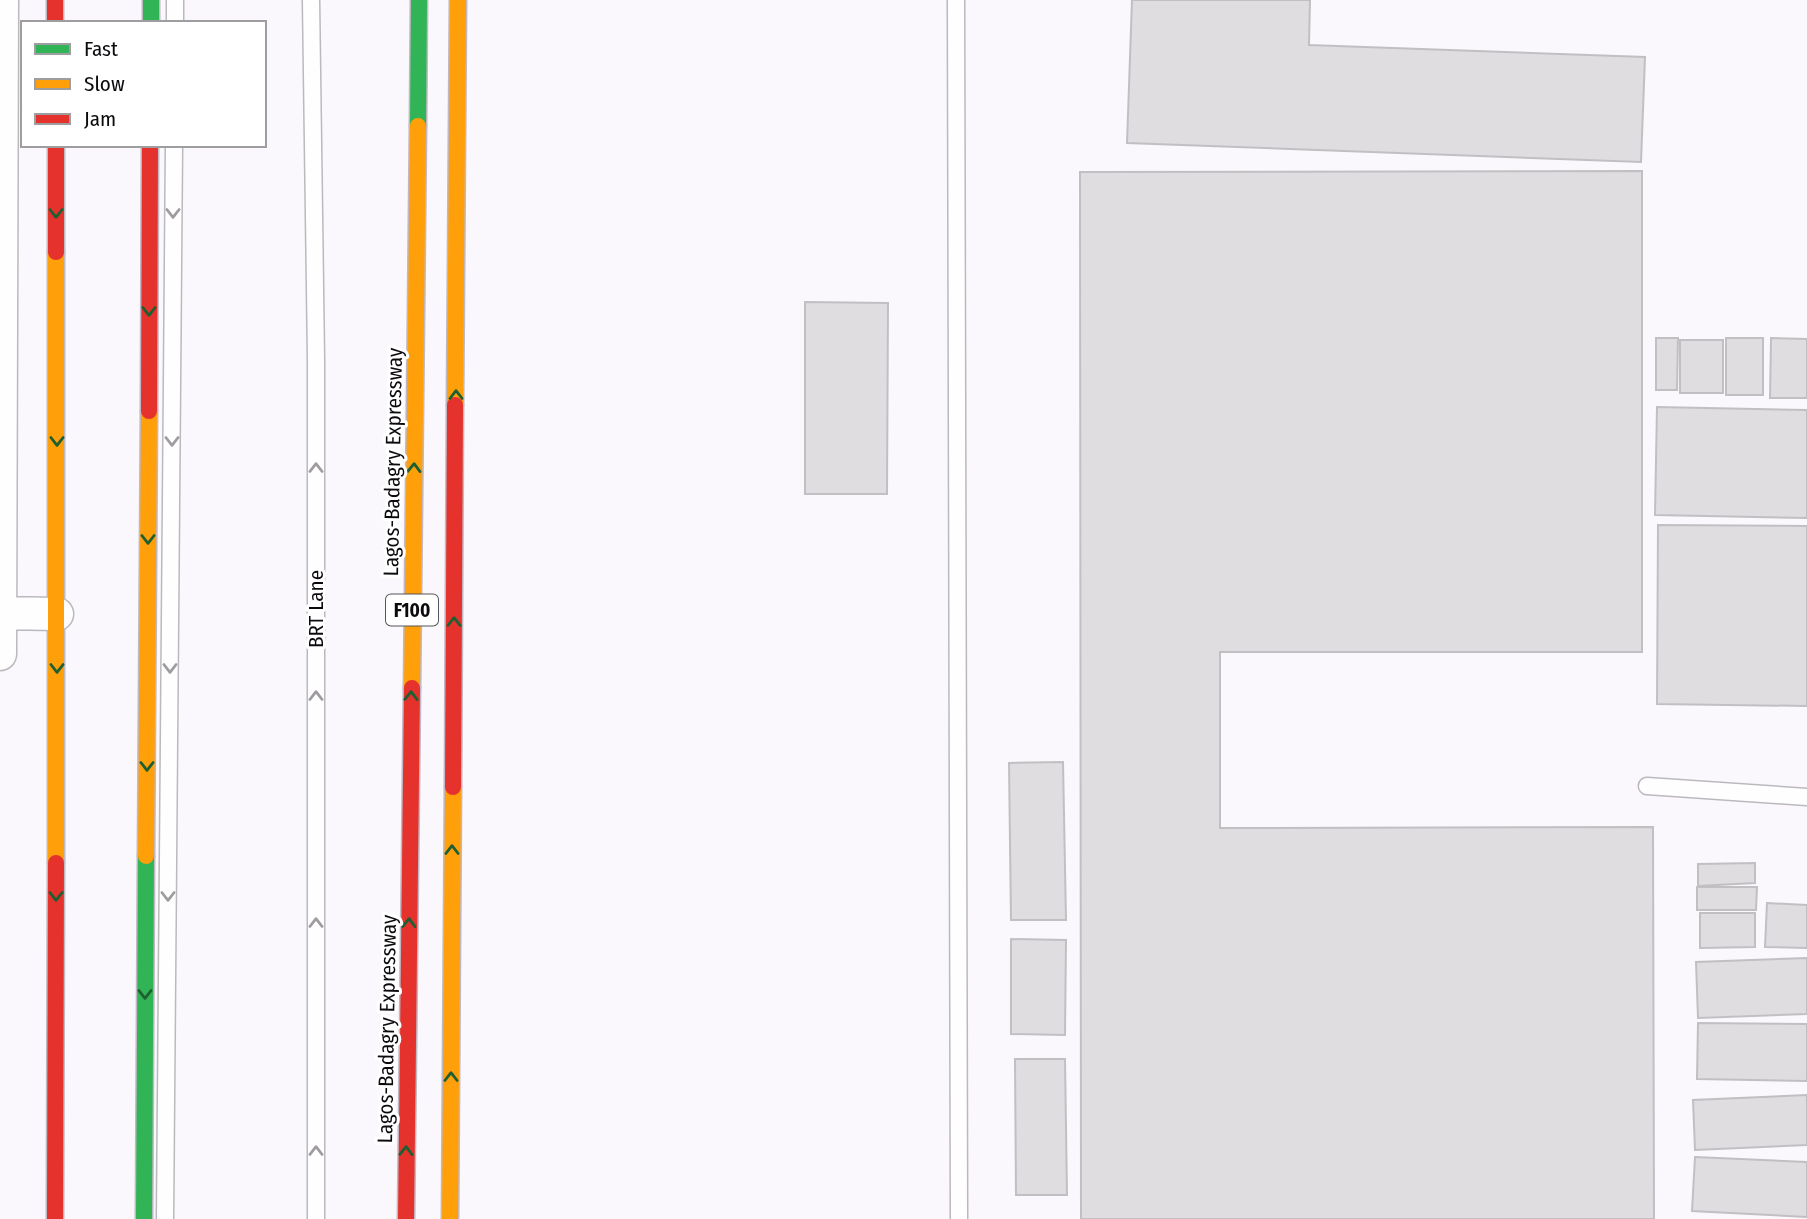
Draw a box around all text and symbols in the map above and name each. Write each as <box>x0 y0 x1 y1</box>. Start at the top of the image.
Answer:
legend <box>21 21 266 147</box>
text: Fast <box>84 36 118 62</box>
text: Slow <box>84 71 125 97</box>
text: Jam <box>84 106 116 132</box>
one-way arrow <box>166 208 181 219</box>
one-way arrow <box>48 209 64 219</box>
one-way arrow <box>141 307 157 317</box>
street label: Lagos-Badagry Expressway <box>378 347 408 577</box>
one-way arrow <box>448 389 464 400</box>
one-way arrow <box>49 436 65 447</box>
one-way arrow <box>164 436 179 447</box>
one-way arrow <box>308 463 324 473</box>
one-way arrow <box>406 463 422 473</box>
one-way arrow <box>140 534 156 545</box>
street label: BRT Lane <box>303 570 329 648</box>
road number: F100 <box>386 594 438 625</box>
one-way arrow <box>446 617 462 627</box>
one-way arrow <box>49 664 65 674</box>
one-way arrow <box>162 664 178 674</box>
one-way arrow <box>308 690 324 701</box>
one-way arrow <box>403 690 419 701</box>
one-way arrow <box>139 761 154 772</box>
one-way arrow <box>445 844 460 855</box>
one-way arrow <box>48 891 64 902</box>
one-way arrow <box>160 891 176 902</box>
street label: Lagos-Badagry Expressway <box>372 914 402 1144</box>
one-way arrow <box>308 918 324 928</box>
one-way arrow <box>401 918 417 928</box>
one-way arrow <box>137 989 153 1000</box>
one-way arrow <box>443 1072 459 1082</box>
one-way arrow <box>308 1145 324 1156</box>
one-way arrow <box>399 1145 414 1156</box>

